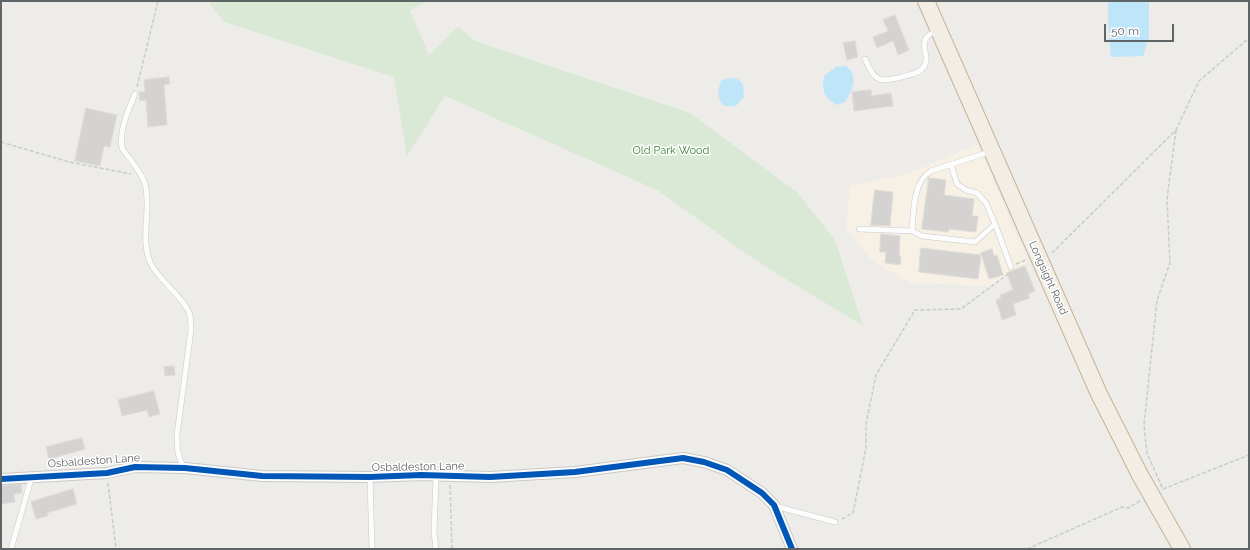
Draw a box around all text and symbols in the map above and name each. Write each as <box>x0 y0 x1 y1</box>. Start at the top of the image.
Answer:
scale bar <box>1106 16 1176 42</box>
text: 50 m <box>1111 24 1139 38</box>
park label: Old Park Wood <box>633 144 709 158</box>
street label: Longsight Road <box>1026 239 1070 317</box>
street label: Osbaldeston Lane <box>47 451 141 471</box>
street label: Osbaldeston Lane <box>372 460 464 474</box>

